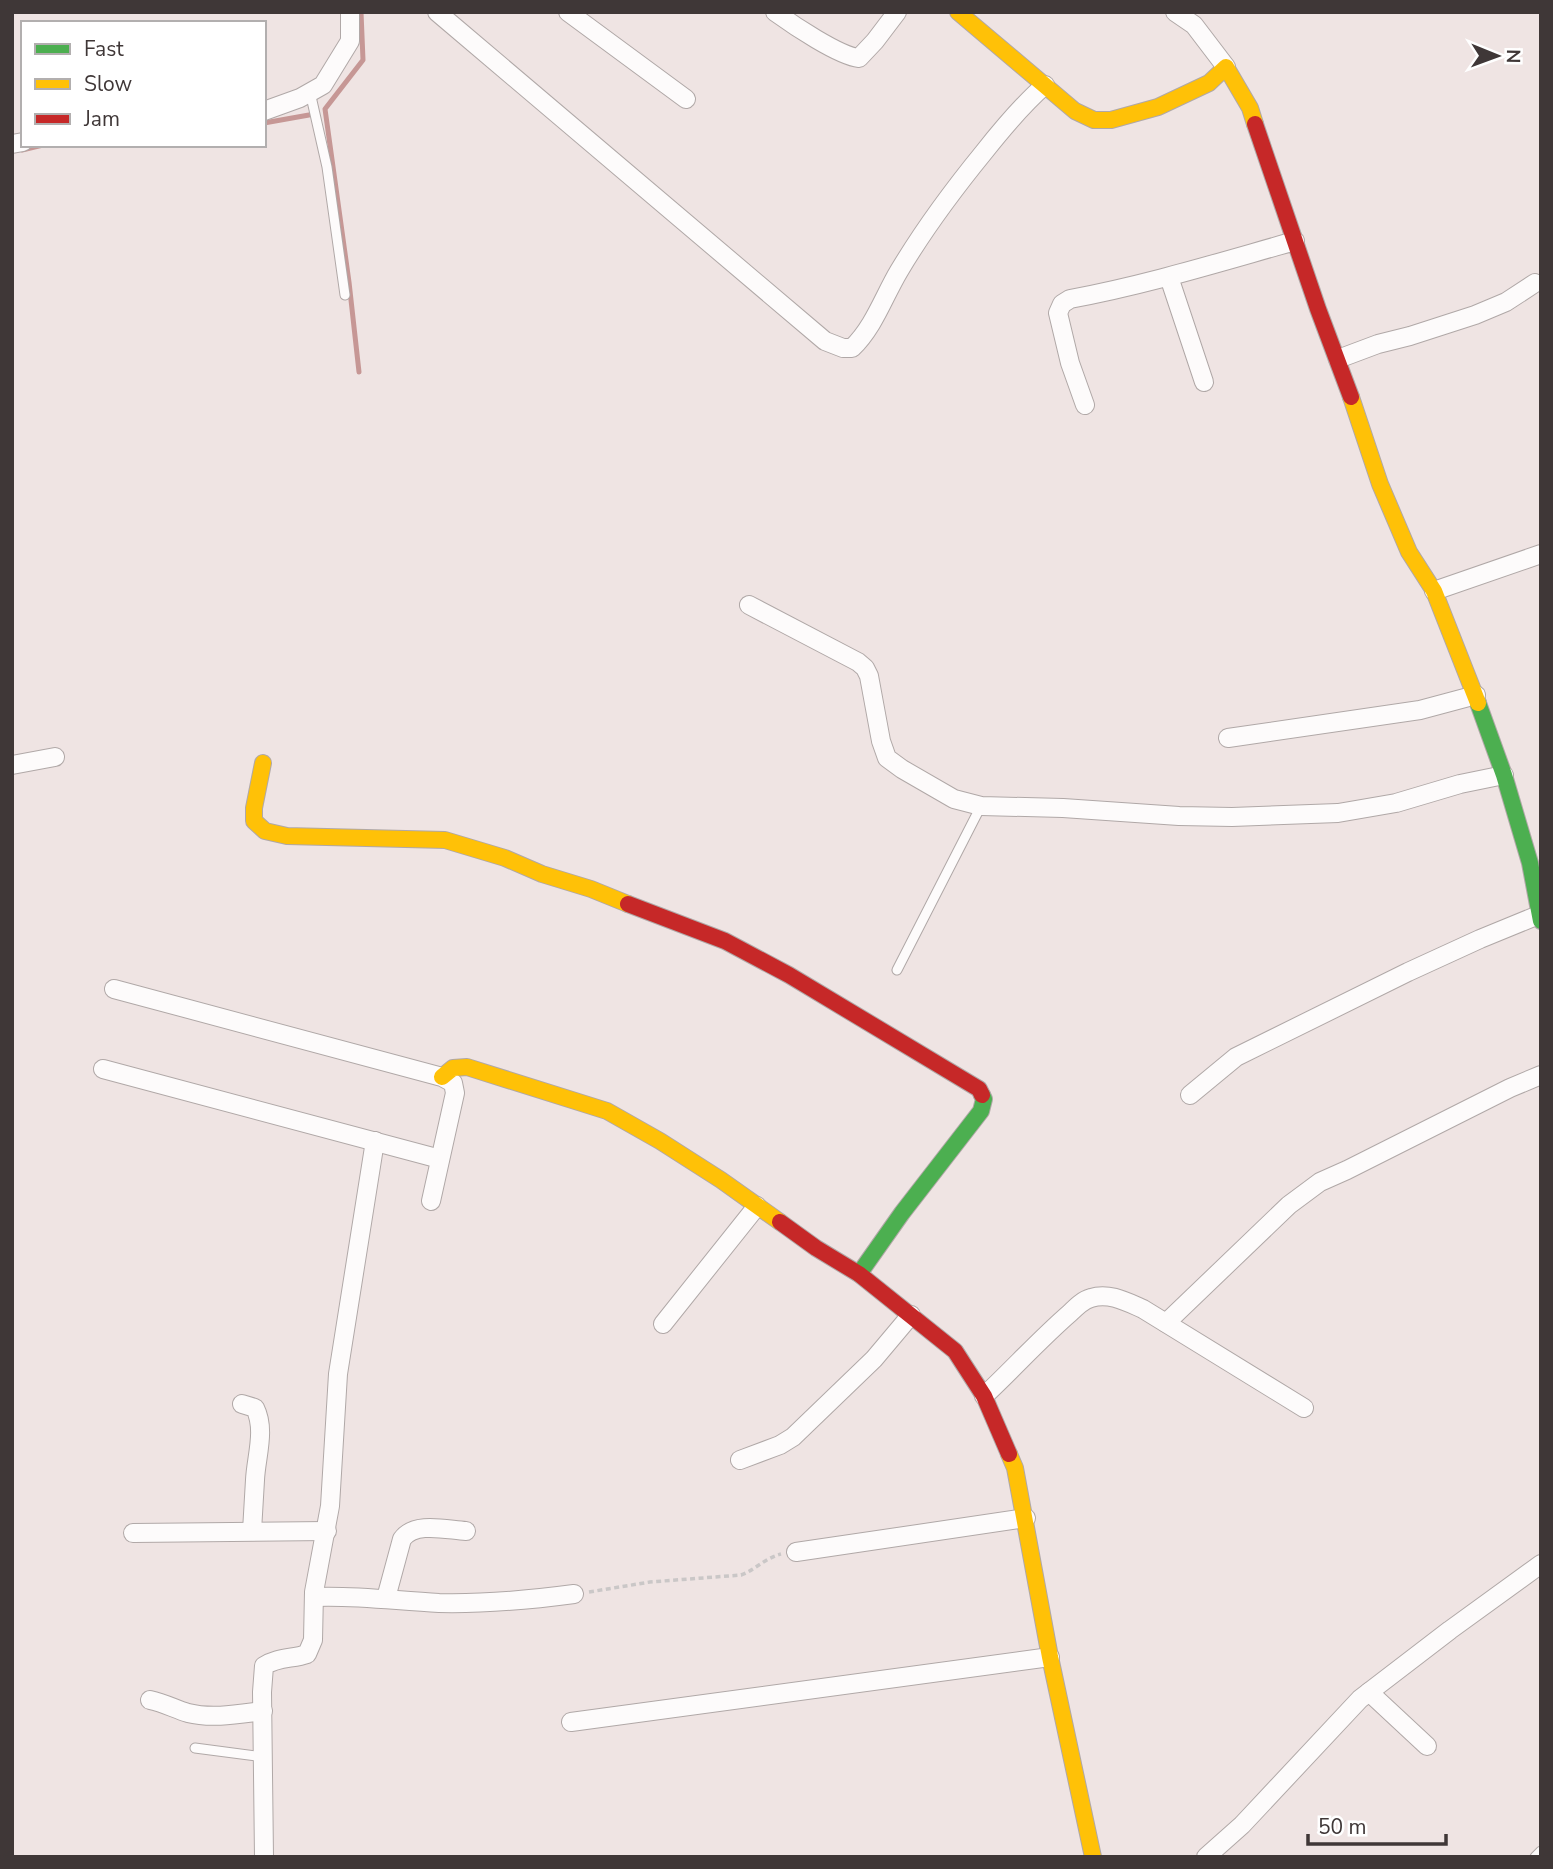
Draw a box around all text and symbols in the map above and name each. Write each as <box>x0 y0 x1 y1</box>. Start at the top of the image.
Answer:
legend <box>21 21 266 147</box>
north arrow <box>1462 21 1532 91</box>
text: Fast <box>84 35 124 63</box>
text: N <box>1500 49 1526 64</box>
text: Slow <box>84 70 133 98</box>
text: Jam <box>83 105 120 133</box>
scale bar <box>1308 1802 1446 1846</box>
text: 50 m <box>1318 1813 1367 1841</box>

